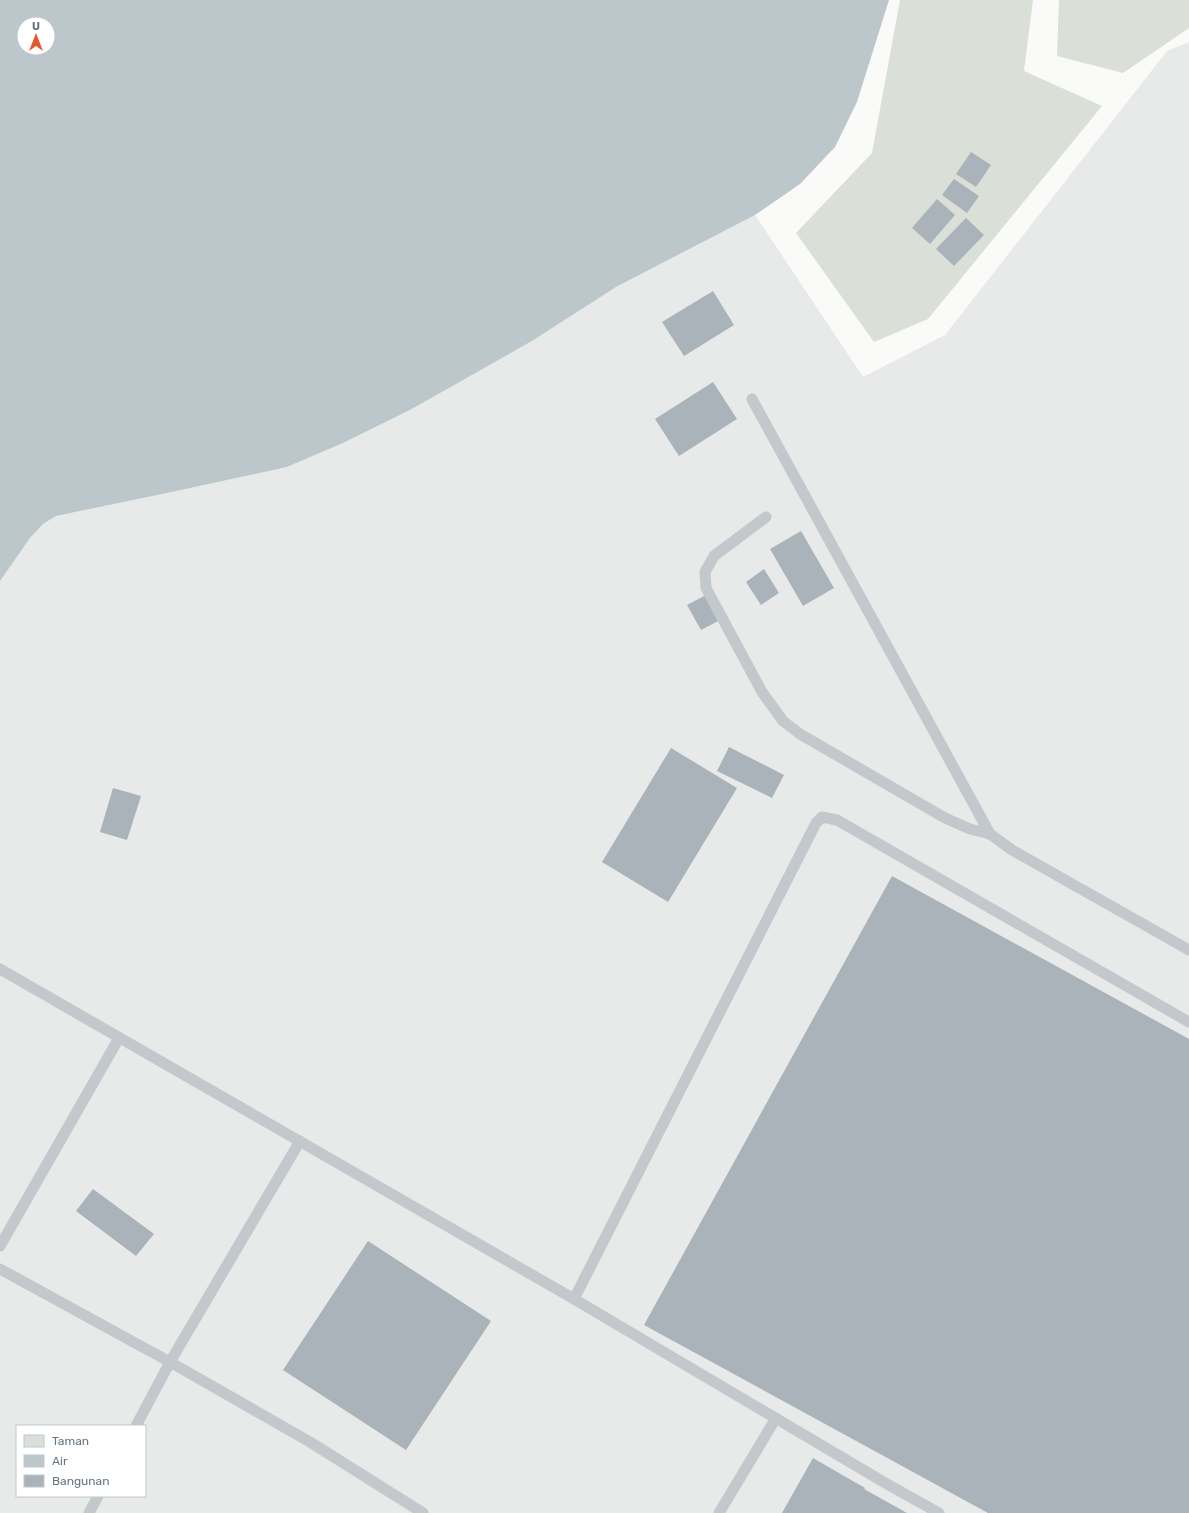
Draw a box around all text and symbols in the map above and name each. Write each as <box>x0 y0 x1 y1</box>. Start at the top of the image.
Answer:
north arrow <box>16 16 56 56</box>
text: U <box>32 20 40 33</box>
legend <box>16 1425 146 1497</box>
text: Taman <box>52 1434 89 1448</box>
text: Air <box>52 1454 68 1468</box>
text: Bangunan <box>52 1474 109 1488</box>

